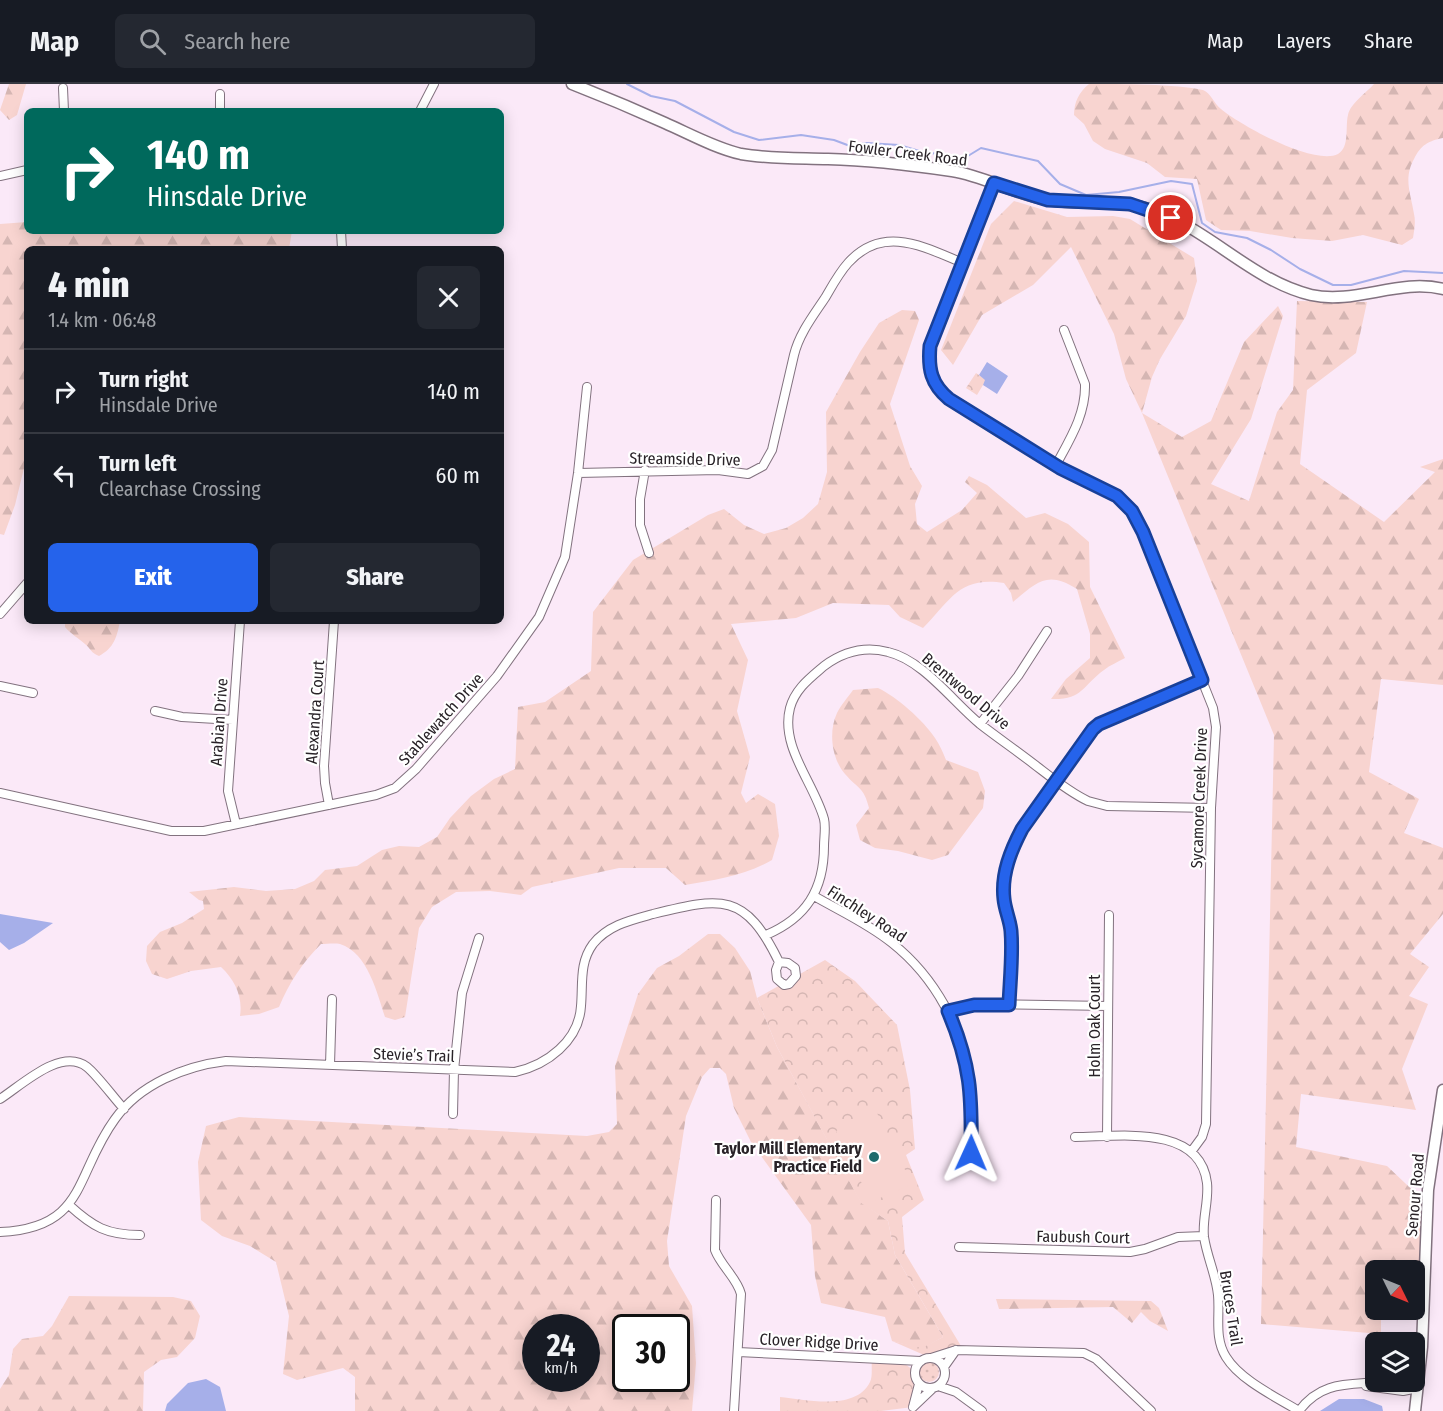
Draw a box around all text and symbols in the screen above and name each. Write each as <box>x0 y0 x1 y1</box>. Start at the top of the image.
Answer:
search box <box>115 14 535 68</box>
text: Map <box>30 25 79 58</box>
icon: search <box>136 25 169 58</box>
text: Search here <box>184 28 290 55</box>
text: Map <box>1207 28 1243 54</box>
text: Layers <box>1276 28 1331 54</box>
text: Share <box>1364 28 1413 54</box>
text: 140 m <box>147 130 250 180</box>
icon: right <box>48 132 126 210</box>
street label: Fowler Creek Road <box>847 136 969 170</box>
text: Hinsdale Drive <box>147 181 307 213</box>
pin <box>1145 192 1196 243</box>
icon: arrive <box>1154 201 1187 234</box>
text: 4 min <box>48 263 130 307</box>
button: close <box>417 266 480 329</box>
text: 1.4 km · 06:48 <box>48 308 156 332</box>
text: Turn right <box>99 366 188 393</box>
icon: right <box>48 375 81 408</box>
text: 140 m <box>427 378 480 405</box>
text: Hinsdale Drive <box>99 393 218 417</box>
street label: Streamside Drive <box>629 449 741 469</box>
text: Turn left <box>99 450 177 477</box>
icon: left <box>48 459 81 492</box>
text: 60 m <box>436 462 480 489</box>
text: Clearchase Crossing <box>99 477 261 501</box>
button: Exit <box>48 543 258 612</box>
button: Share <box>270 543 480 612</box>
street label: Brentwood Drive <box>918 649 1014 733</box>
street label: Alexandra Court <box>302 659 328 765</box>
street label: Stablewatch Drive <box>395 669 487 769</box>
street label: Arabian Drive <box>206 677 232 766</box>
street label: Sycamore Creek Drive <box>1187 727 1211 869</box>
street label: Finchley Road <box>824 881 910 947</box>
street label: Holm Oak Court <box>1085 974 1104 1077</box>
street label: Stevie’s Trail <box>373 1044 455 1066</box>
position arrow <box>939 1121 1003 1185</box>
place label: Taylor Mill Elementary Practice Field <box>714 1139 862 1176</box>
marker: Taylor Mill Elementary Practice Field <box>867 1150 881 1164</box>
street label: Senour Road <box>1402 1153 1428 1237</box>
street label: Faubush Court <box>1036 1227 1131 1247</box>
north arrow <box>1365 1260 1425 1320</box>
map controls <box>1365 1260 1425 1392</box>
street label: Bruces Trail <box>1216 1269 1246 1347</box>
speed limit sign: 30 <box>612 1314 690 1392</box>
text: 24 <box>547 1328 575 1364</box>
street label: Clover Ridge Drive <box>759 1329 879 1355</box>
button: layers <box>1365 1332 1425 1392</box>
text: km/h <box>544 1359 578 1377</box>

